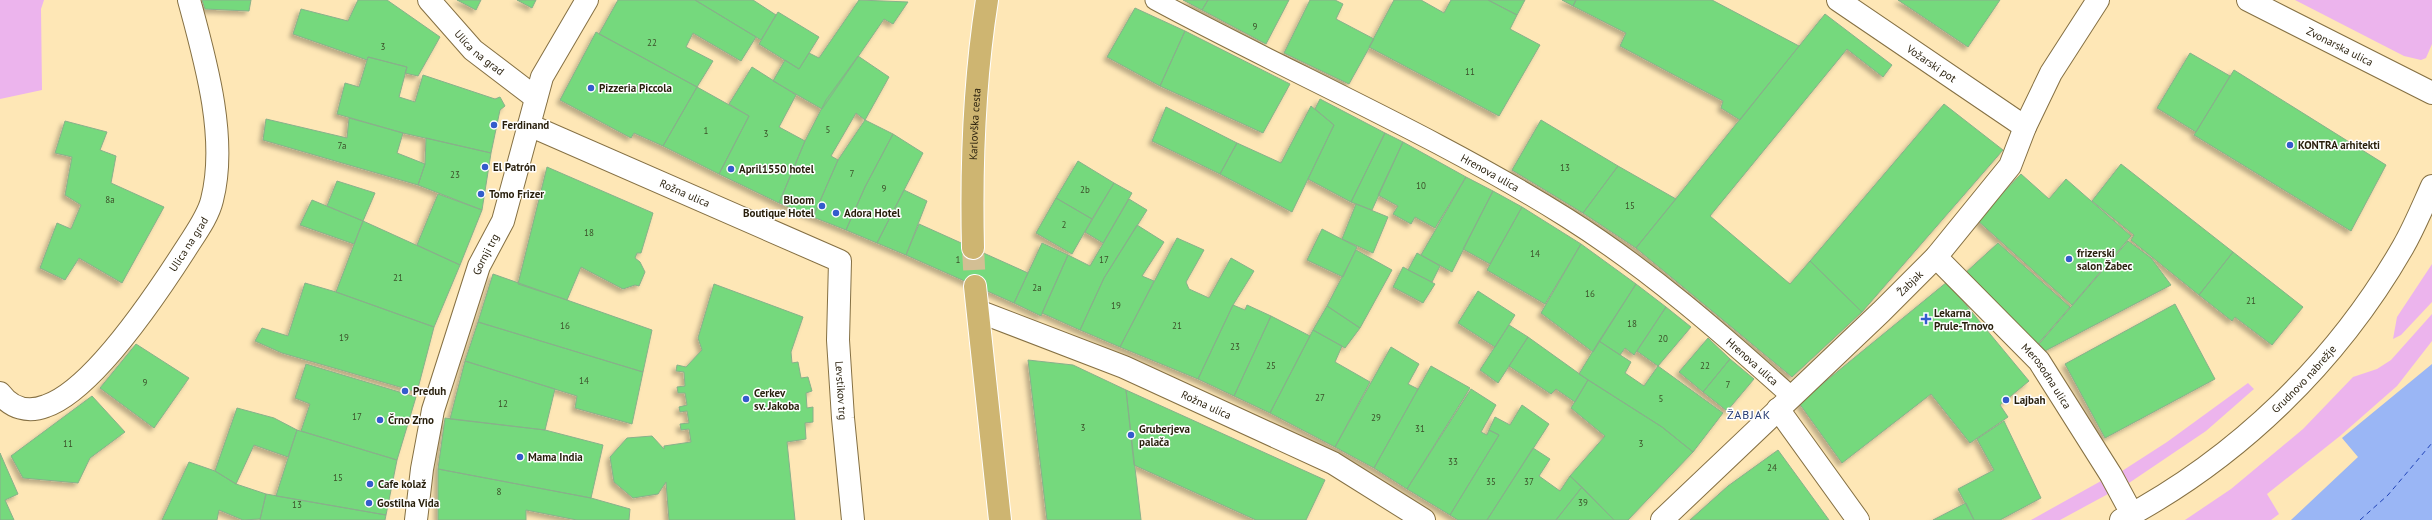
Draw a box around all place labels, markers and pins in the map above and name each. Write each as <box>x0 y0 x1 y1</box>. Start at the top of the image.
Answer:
place label: Pizzeria Piccola <box>599 81 672 95</box>
marker: Pizzeria Piccola <box>586 83 596 93</box>
place label: Ferdinand <box>502 118 549 132</box>
marker: Ferdinand <box>489 120 499 130</box>
place label: KONTRA arhitekti <box>2298 138 2380 152</box>
marker: KONTRA arhitekti <box>2285 140 2295 150</box>
place label: El Patrón <box>493 160 536 174</box>
marker: El Patrón <box>480 162 490 172</box>
place label: April1550 hotel <box>739 162 815 176</box>
marker: April1550 hotel <box>726 164 736 174</box>
place label: Tomo Frizer <box>489 187 544 201</box>
marker: Tomo Frizer <box>476 189 486 199</box>
place label: Bloom Boutique Hotel <box>743 193 815 220</box>
marker: Bloom Boutique Hotel <box>817 201 827 211</box>
place label: Adora Hotel <box>844 206 901 220</box>
marker: Adora Hotel <box>831 208 841 218</box>
place label: frizerski salon Žabec <box>2077 246 2133 273</box>
marker: frizerski salon Žabec <box>2064 254 2074 264</box>
place label: Lekarna Prule-Trnovo <box>1934 306 1994 333</box>
marker: Lekarna Prule-Trnovo <box>1921 314 1931 324</box>
place label: Preduh <box>413 384 446 398</box>
marker: Preduh <box>400 386 410 396</box>
place label: Cerkev sv. Jakoba <box>754 386 800 413</box>
place label: Lajbah <box>2014 393 2045 407</box>
marker: Cerkev sv. Jakoba <box>741 394 751 404</box>
marker: Lajbah <box>2001 395 2011 405</box>
place label: Črno Zrno <box>388 413 434 427</box>
marker: Črno Zrno <box>375 415 385 425</box>
place label: Gruberjeva palača <box>1139 422 1190 449</box>
marker: Gruberjeva palača <box>1126 430 1136 440</box>
place label: Mama India <box>528 450 583 464</box>
marker: Mama India <box>515 452 525 462</box>
place label: Cafe kolaž <box>378 477 426 491</box>
marker: Cafe kolaž <box>365 479 375 489</box>
place label: Gostilna Vida <box>377 496 439 510</box>
marker: Gostilna Vida <box>364 498 374 508</box>

